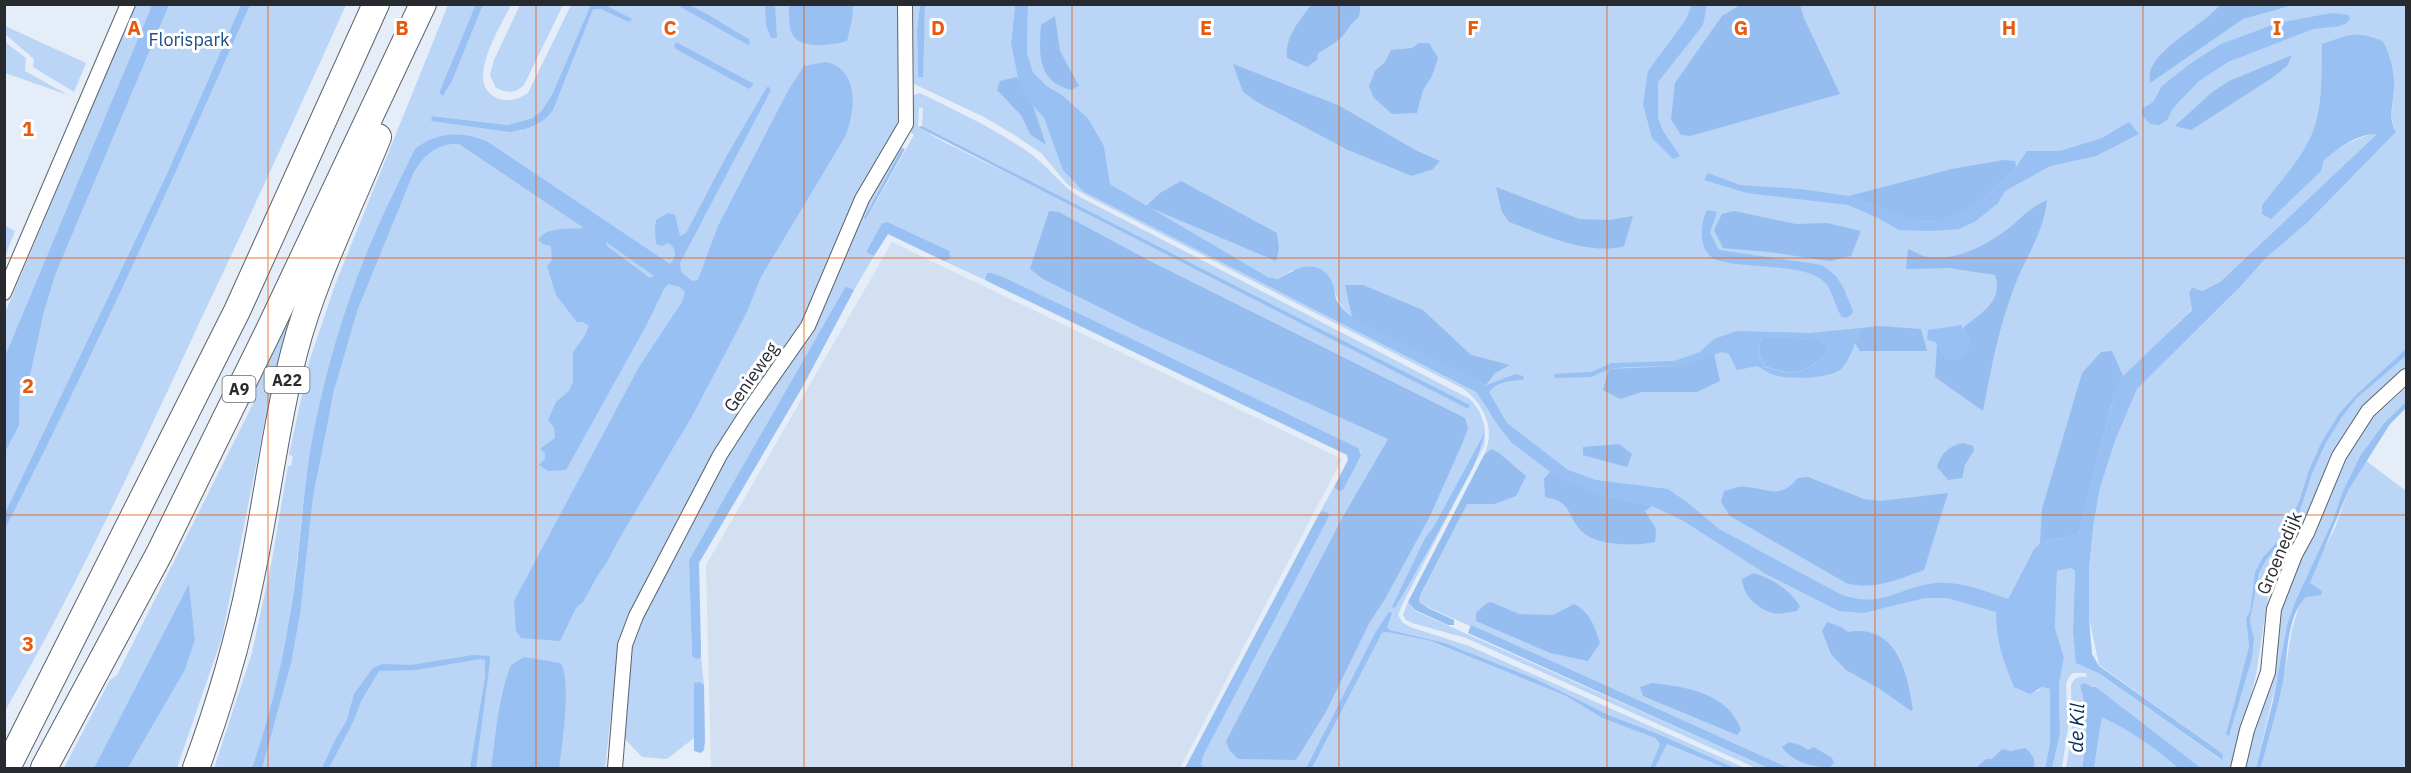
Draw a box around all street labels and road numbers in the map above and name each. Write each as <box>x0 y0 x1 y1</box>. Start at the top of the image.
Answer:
street label: Genieweg <box>719 337 784 416</box>
road number: A22 <box>264 367 310 393</box>
road number: A9 <box>222 376 256 402</box>
street label: Groenedijk <box>2251 508 2307 598</box>

